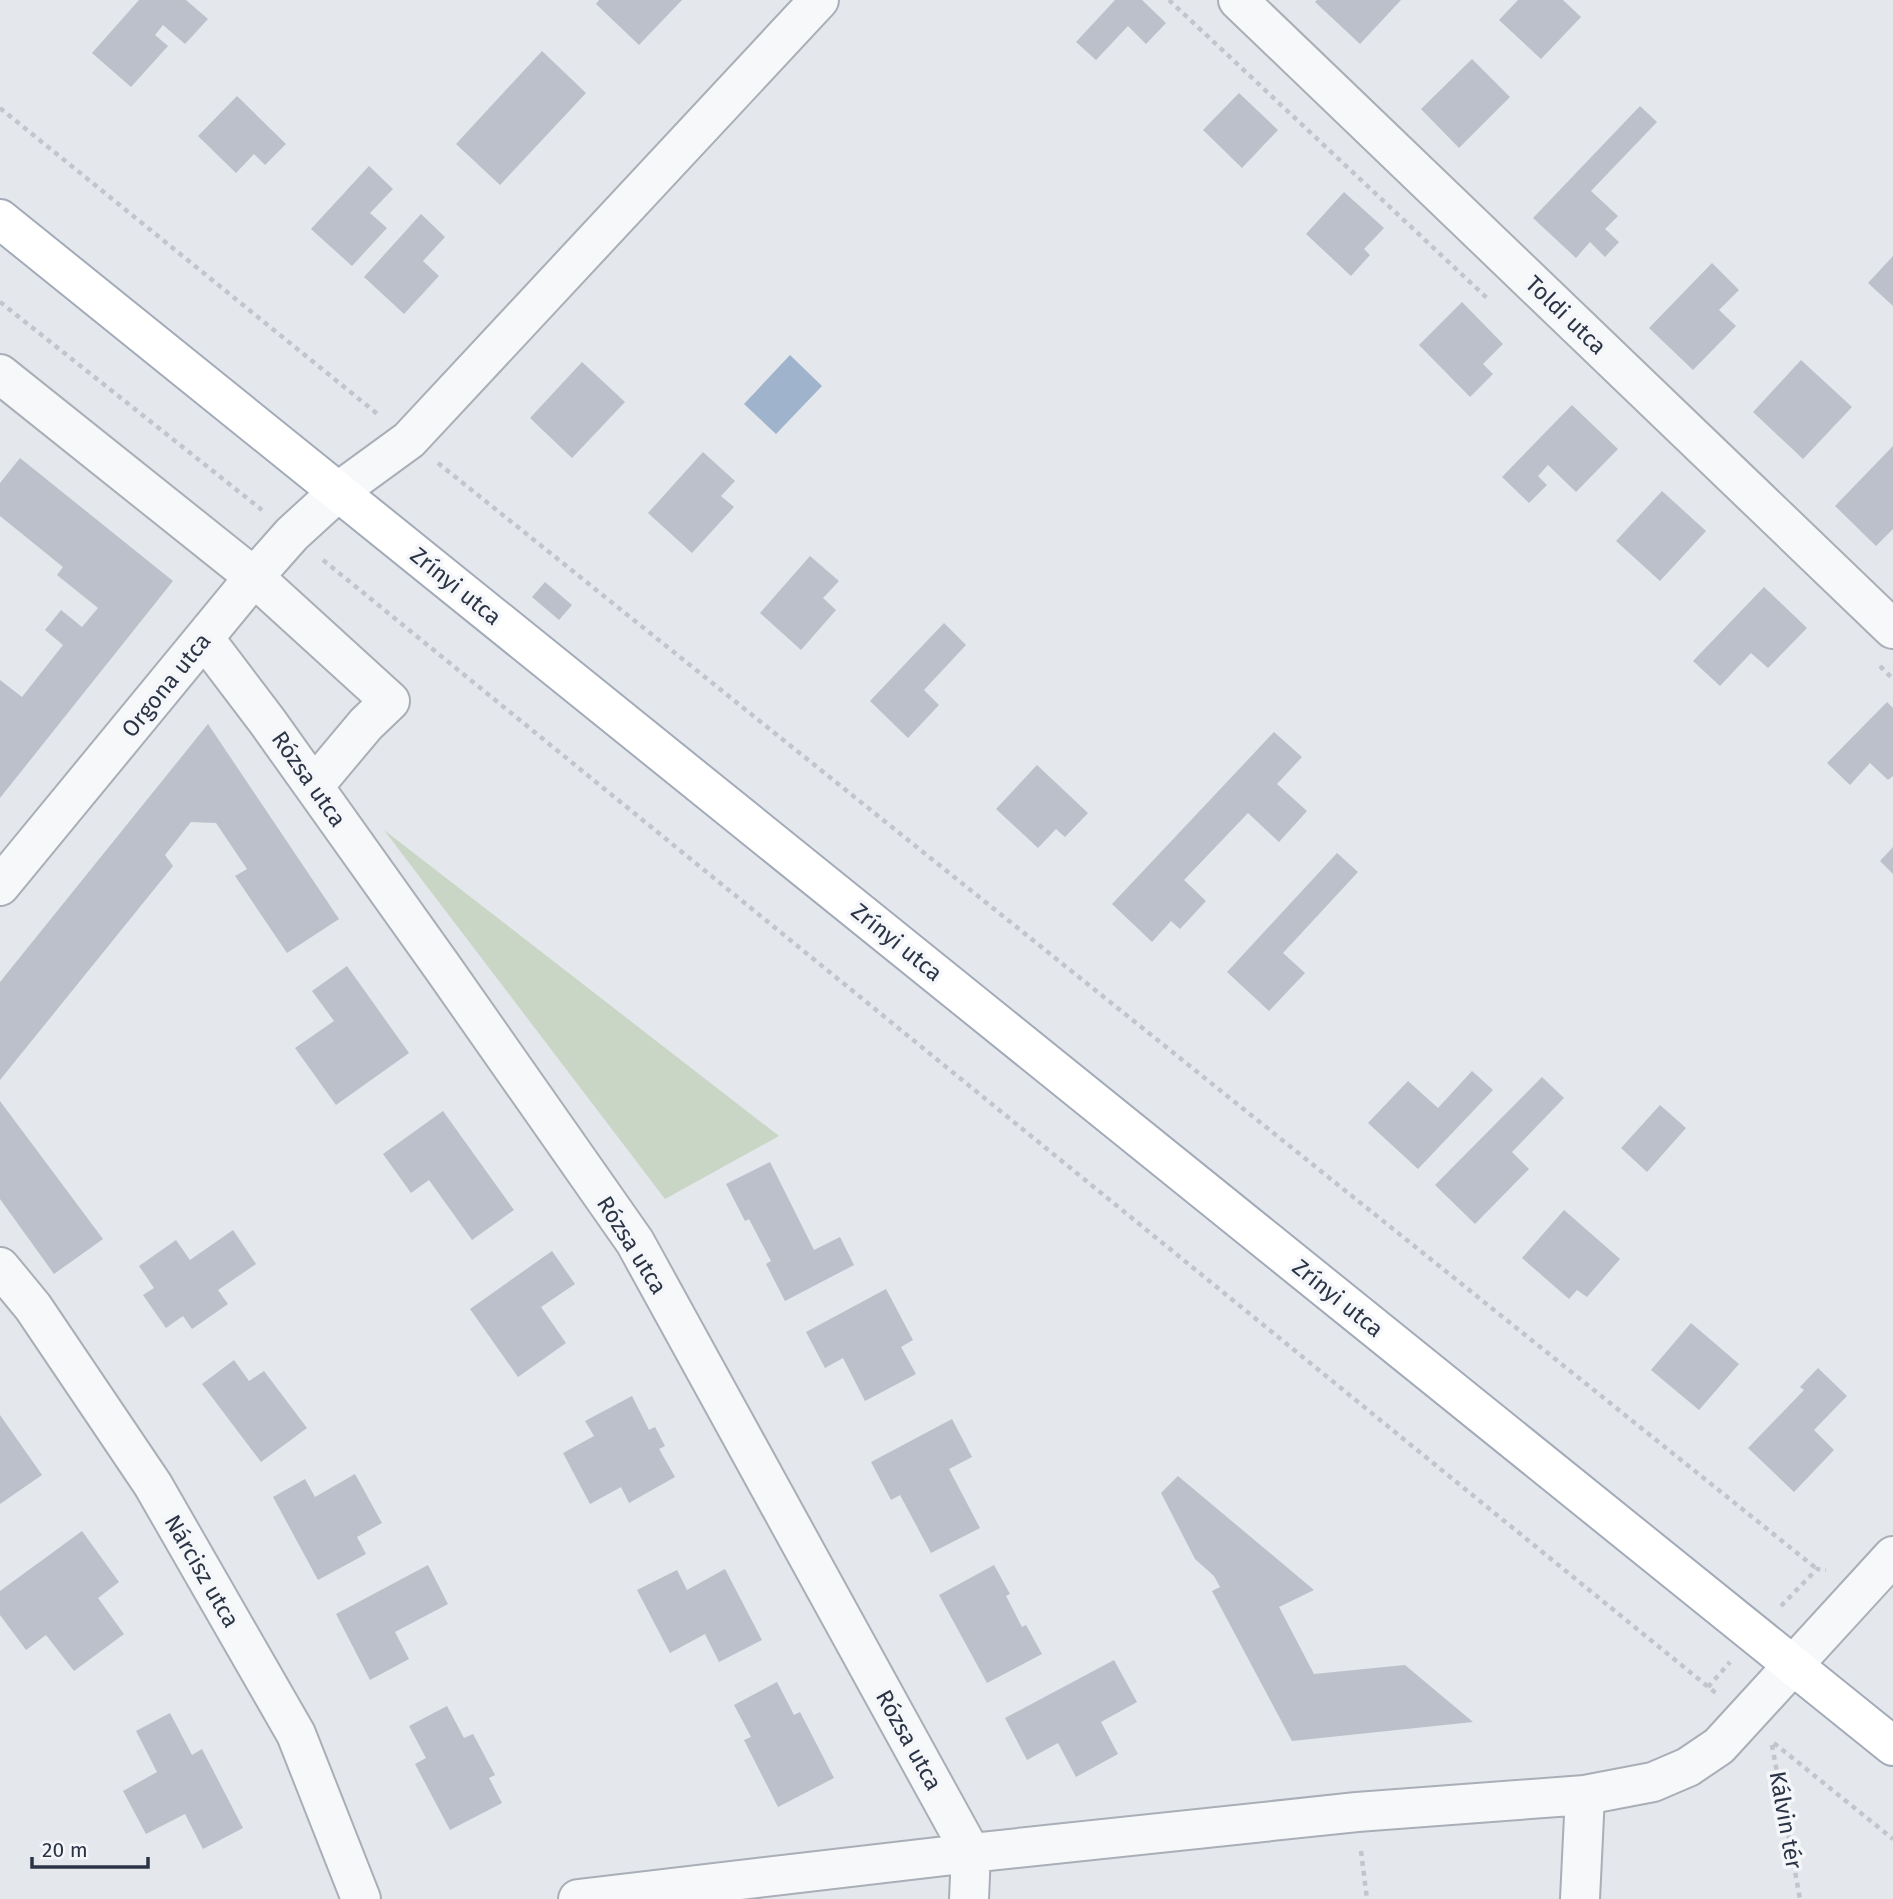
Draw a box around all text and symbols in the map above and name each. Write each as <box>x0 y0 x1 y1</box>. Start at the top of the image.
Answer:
street label: Toldi utca <box>1520 270 1612 360</box>
street label: Zrínyi utca <box>405 541 507 631</box>
street label: Orgona utca <box>115 627 217 743</box>
street label: Rózsa utca <box>266 726 352 832</box>
street label: Zrínyi utca <box>846 897 948 987</box>
street label: Rózsa utca <box>591 1191 673 1299</box>
street label: Zrínyi utca <box>1287 1253 1389 1343</box>
street label: Nárcisz utca <box>159 1510 245 1632</box>
street label: Rózsa utca <box>870 1685 948 1795</box>
street label: Kálvin tér <box>1764 1769 1808 1871</box>
scale bar <box>32 1826 147 1870</box>
text: 20 m <box>42 1837 88 1863</box>

